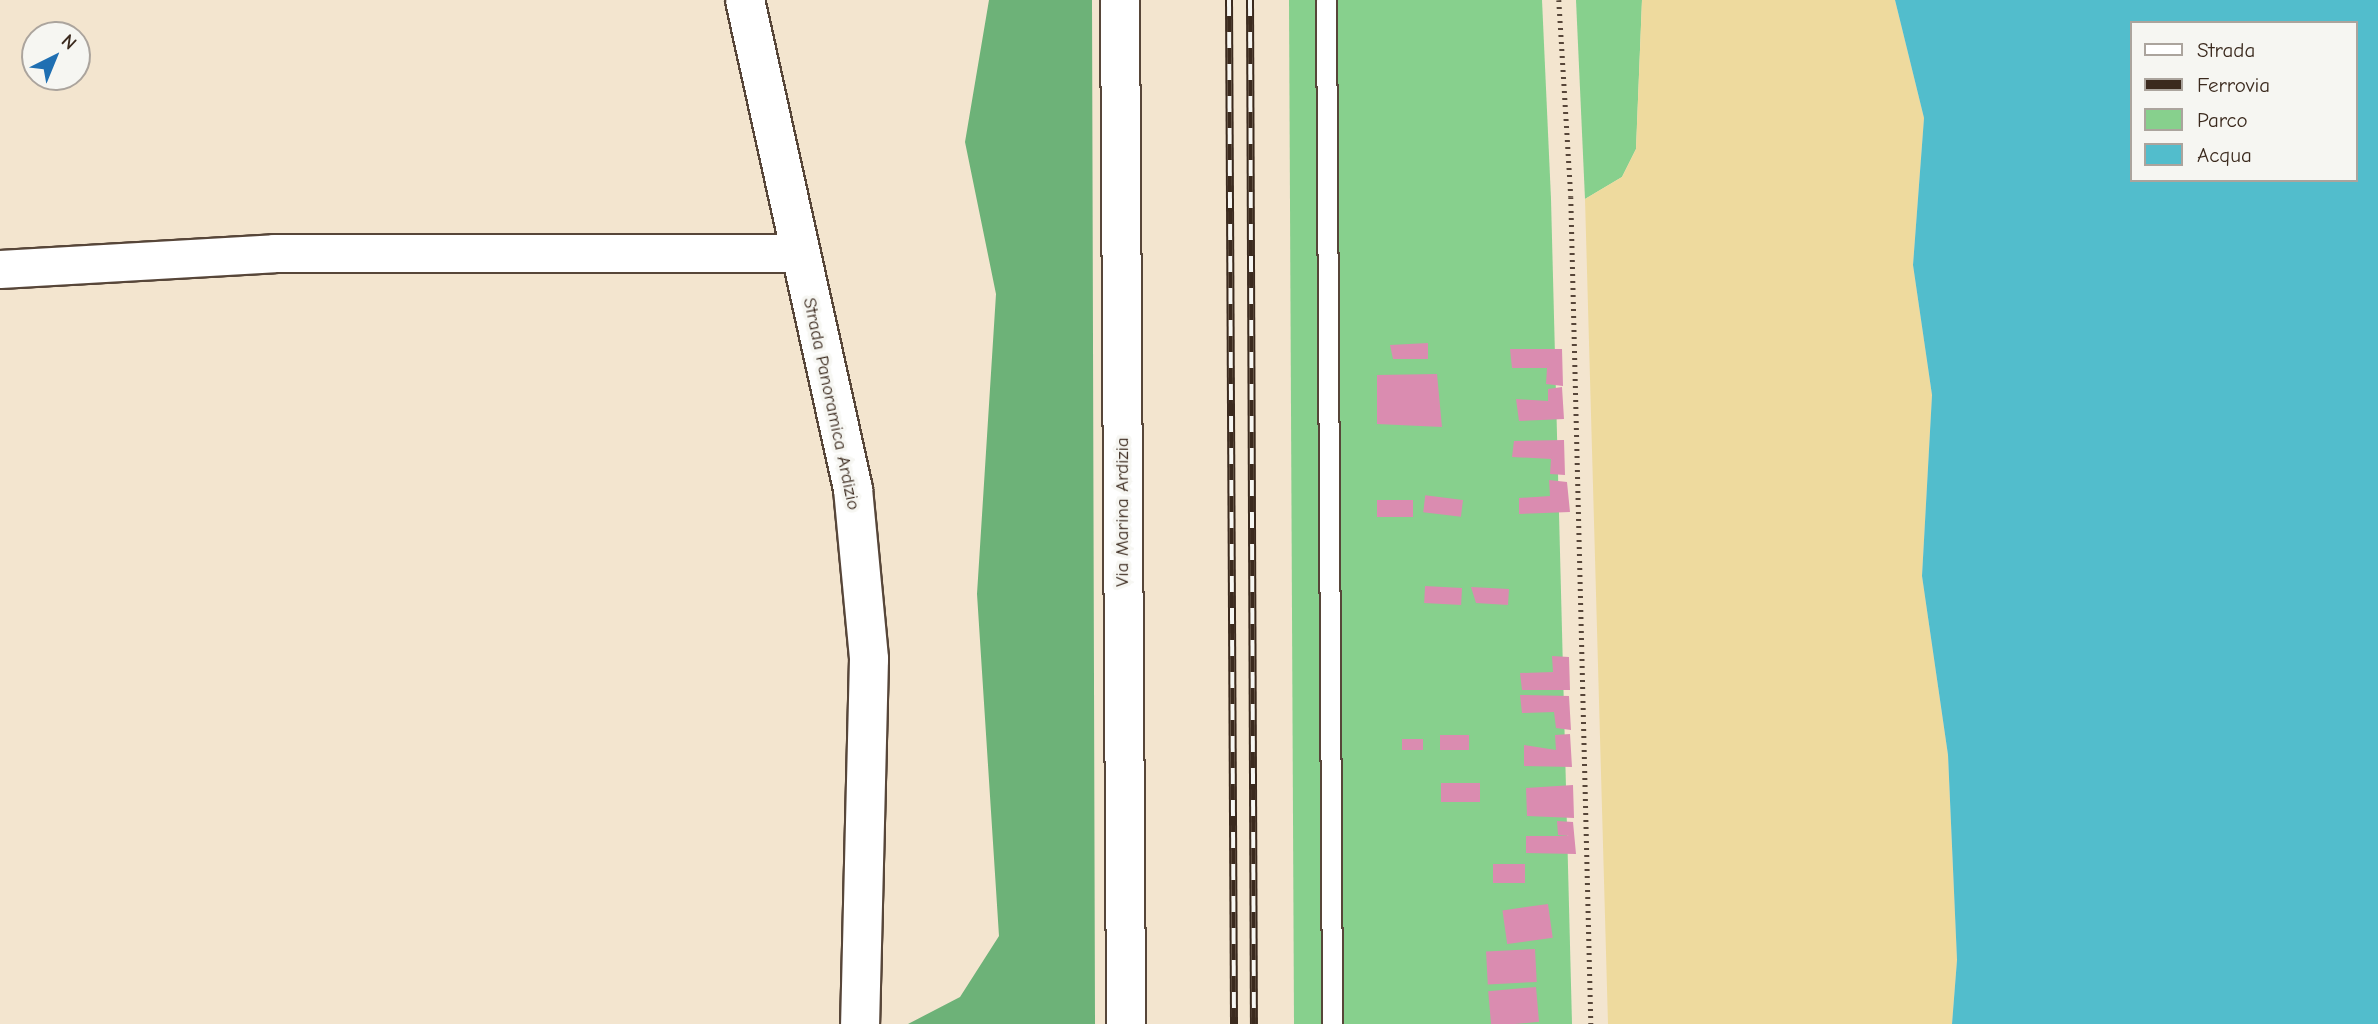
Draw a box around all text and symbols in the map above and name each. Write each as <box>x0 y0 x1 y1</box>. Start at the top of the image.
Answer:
north arrow <box>21 21 91 91</box>
legend <box>2130 21 2357 182</box>
text: N <box>57 30 81 54</box>
text: Strada <box>2197 38 2255 62</box>
text: Ferrovia <box>2197 73 2270 97</box>
text: Parco <box>2197 108 2248 132</box>
text: Acqua <box>2197 143 2252 167</box>
street label: Strada Panoramica Ardizio <box>797 296 865 512</box>
street label: Via Marina Ardizia <box>1112 437 1134 587</box>

